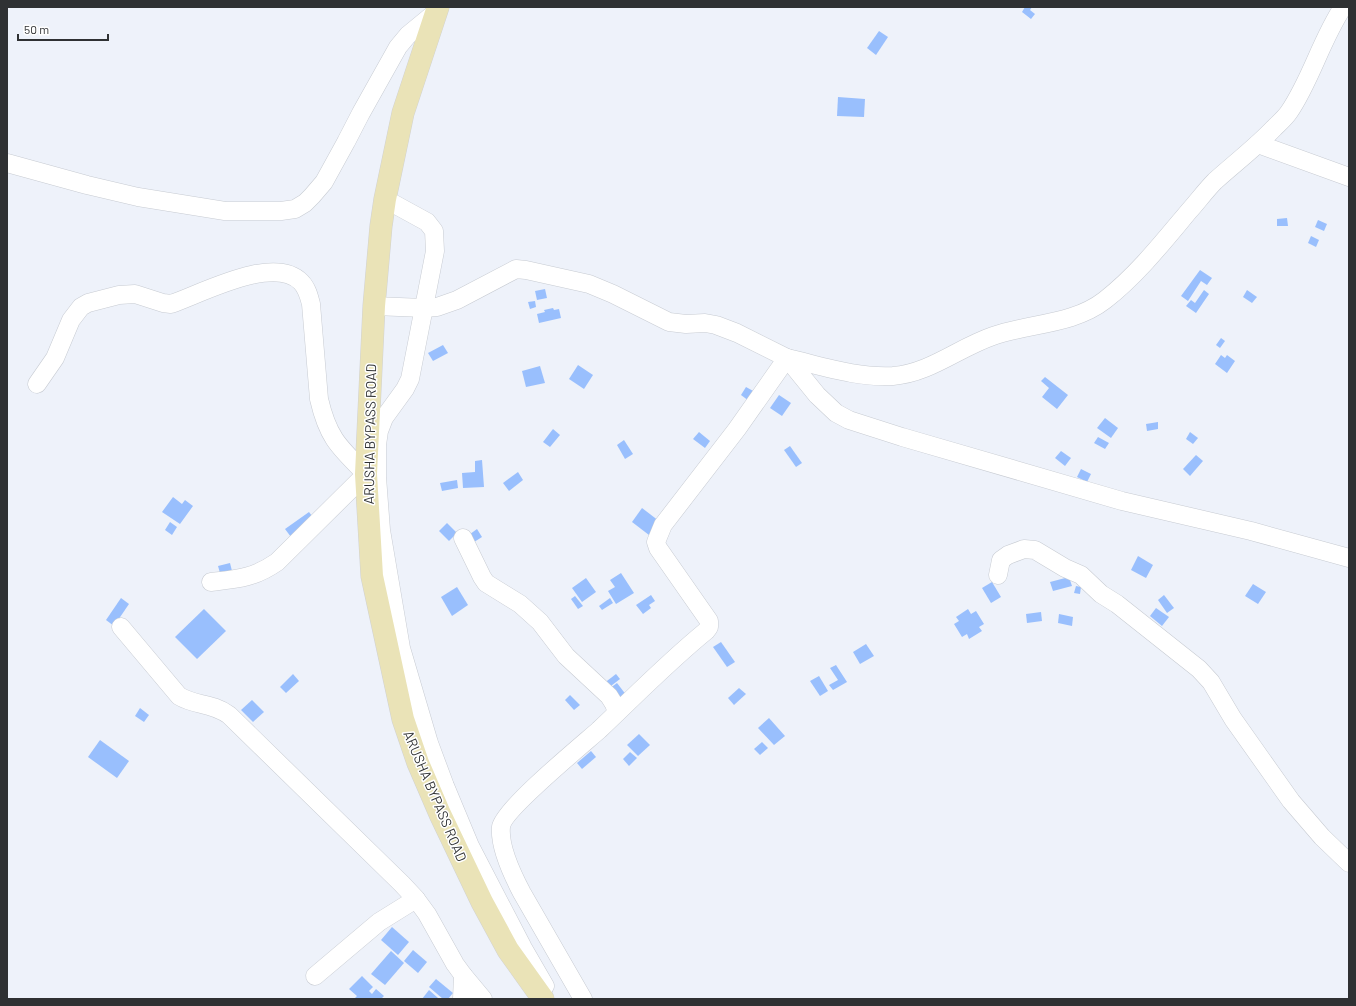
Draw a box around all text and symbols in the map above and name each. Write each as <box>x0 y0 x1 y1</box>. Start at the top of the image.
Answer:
scale bar <box>18 16 108 42</box>
text: 50 m <box>24 22 49 36</box>
street label: ARUSHA BYPASS ROAD <box>360 364 379 504</box>
street label: ARUSHA BYPASS ROAD <box>400 728 471 864</box>

